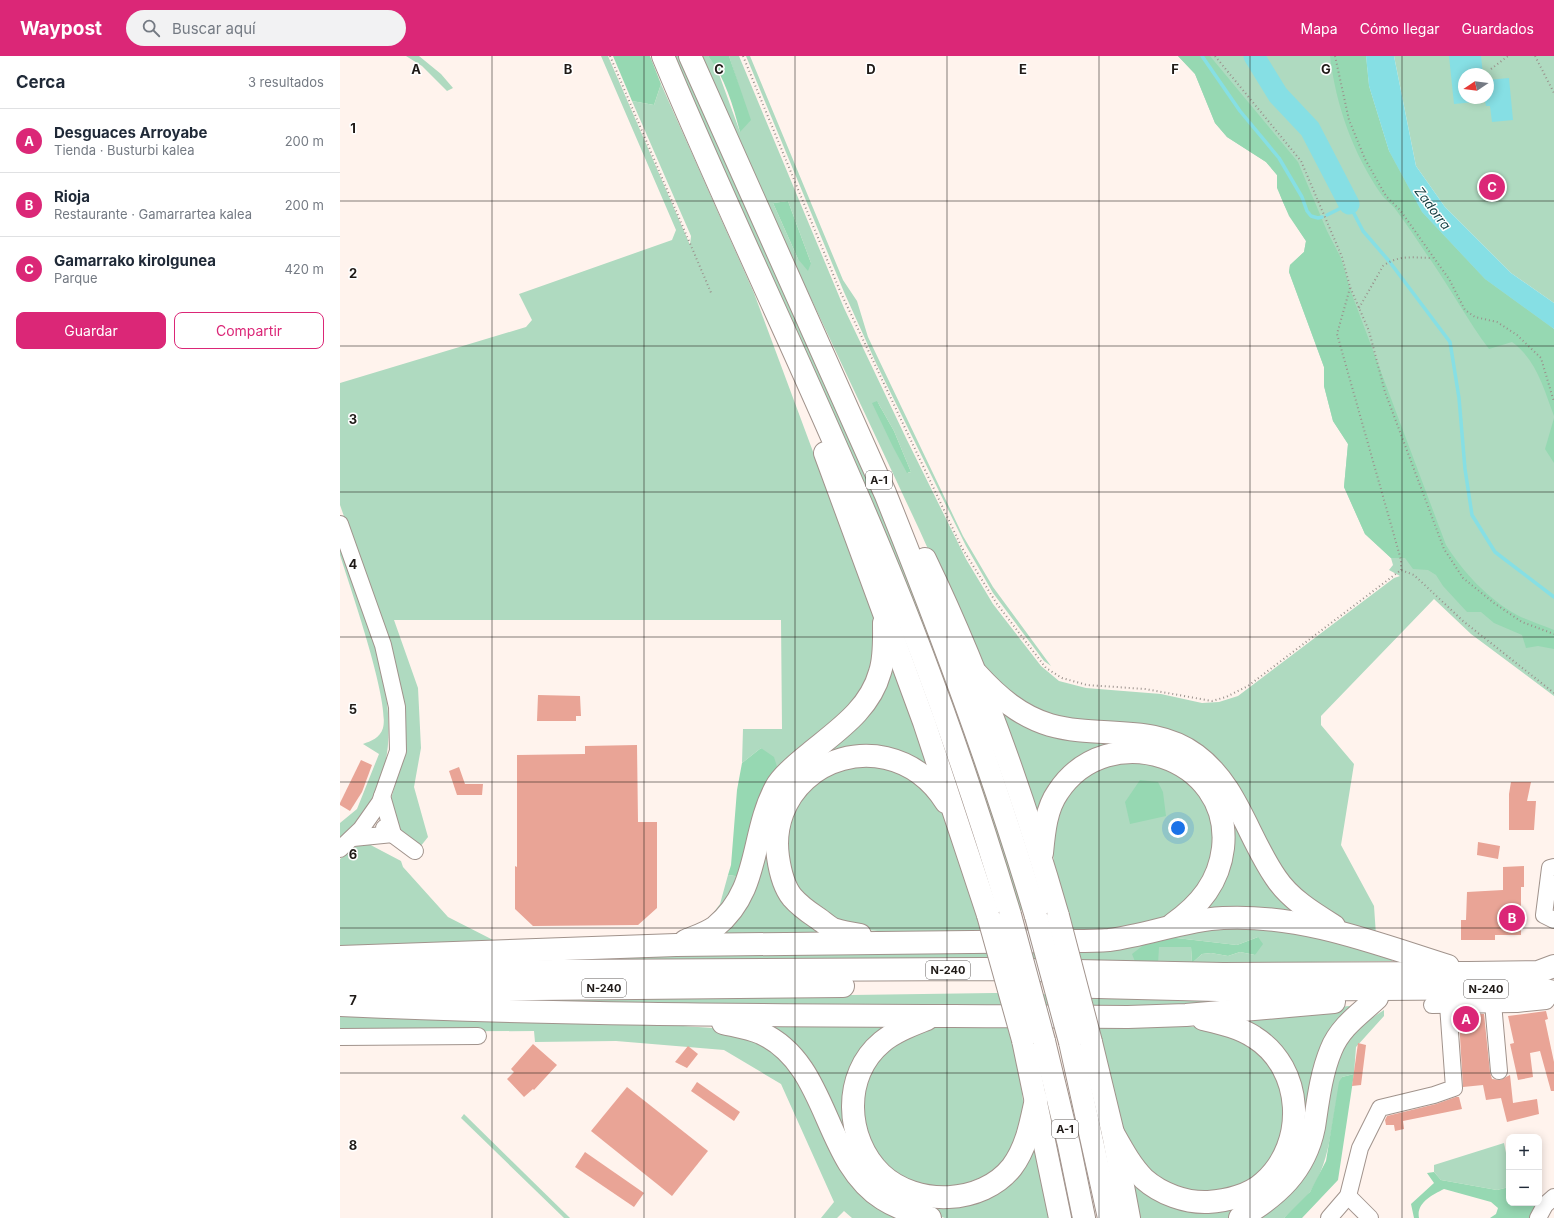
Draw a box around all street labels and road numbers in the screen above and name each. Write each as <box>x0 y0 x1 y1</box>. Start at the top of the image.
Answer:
road number: A-1 <box>866 471 892 489</box>
road number: N-240 <box>926 961 970 979</box>
road number: N-240 <box>582 979 626 997</box>
road number: N-240 <box>1464 980 1508 998</box>
road number: A-1 <box>1052 1120 1078 1138</box>

